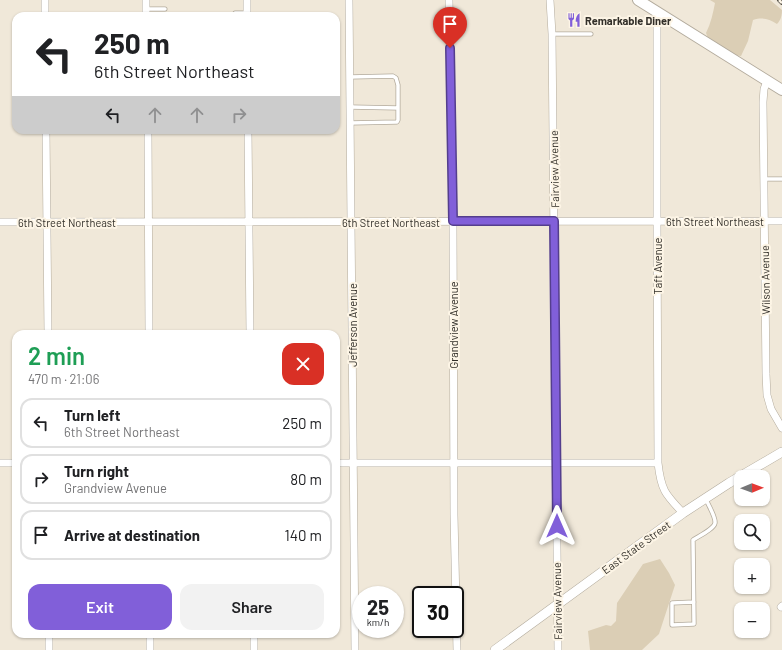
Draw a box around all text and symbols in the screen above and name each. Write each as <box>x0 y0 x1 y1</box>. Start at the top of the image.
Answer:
pin <box>433 7.0 467 48</box>
restaurant icon: Remarkable Diner <box>566 12 582 28</box>
icon: arrive <box>439 13 461 35</box>
place label: Remarkable Diner <box>585 14 672 27</box>
text: 250 m <box>94 26 170 60</box>
icon: left <box>28 28 80 80</box>
text: 6th Street Northeast <box>94 60 255 82</box>
icon: left <box>102 104 124 126</box>
icon: ahead <box>144 104 166 126</box>
icon: ahead <box>186 104 208 126</box>
icon: right <box>228 104 250 126</box>
street label: Fairview Avenue <box>547 130 561 208</box>
street label: 6th Street Northeast <box>666 215 764 228</box>
street label: 6th Street Northeast <box>18 216 116 229</box>
street label: 6th Street Northeast <box>342 216 440 229</box>
street label: Taft Avenue <box>651 237 664 294</box>
street label: Wilson Avenue <box>758 245 772 315</box>
street label: Grandview Avenue <box>447 281 460 369</box>
street label: Jefferson Avenue <box>346 283 359 367</box>
text: 2 min <box>28 341 85 370</box>
button: close <box>282 343 324 385</box>
text: 470 m · 21:06 <box>28 371 99 387</box>
text: Turn left <box>64 406 120 424</box>
icon: left <box>30 412 52 434</box>
text: 250 m <box>282 414 322 432</box>
text: 6th Street Northeast <box>64 424 180 440</box>
text: Turn right <box>64 462 129 480</box>
icon: right <box>30 468 52 490</box>
text: 80 m <box>290 470 322 488</box>
north arrow <box>734 470 770 506</box>
map controls <box>734 470 770 638</box>
text: Grandview Avenue <box>64 480 167 496</box>
position arrow <box>536 505 578 547</box>
button: search <box>734 514 770 550</box>
street label: East State Street <box>599 518 673 576</box>
icon: arrive <box>30 524 52 546</box>
text: Arrive at destination <box>64 526 200 544</box>
text: 140 m <box>285 526 322 544</box>
button: + <box>734 558 770 594</box>
street label: Fairview Avenue <box>550 562 564 640</box>
button: Exit <box>28 584 172 630</box>
button: Share <box>180 584 324 630</box>
speed limit sign: 30 <box>412 586 464 638</box>
text: 25 <box>367 595 389 619</box>
button: − <box>734 602 770 638</box>
text: km/h <box>367 616 389 628</box>

